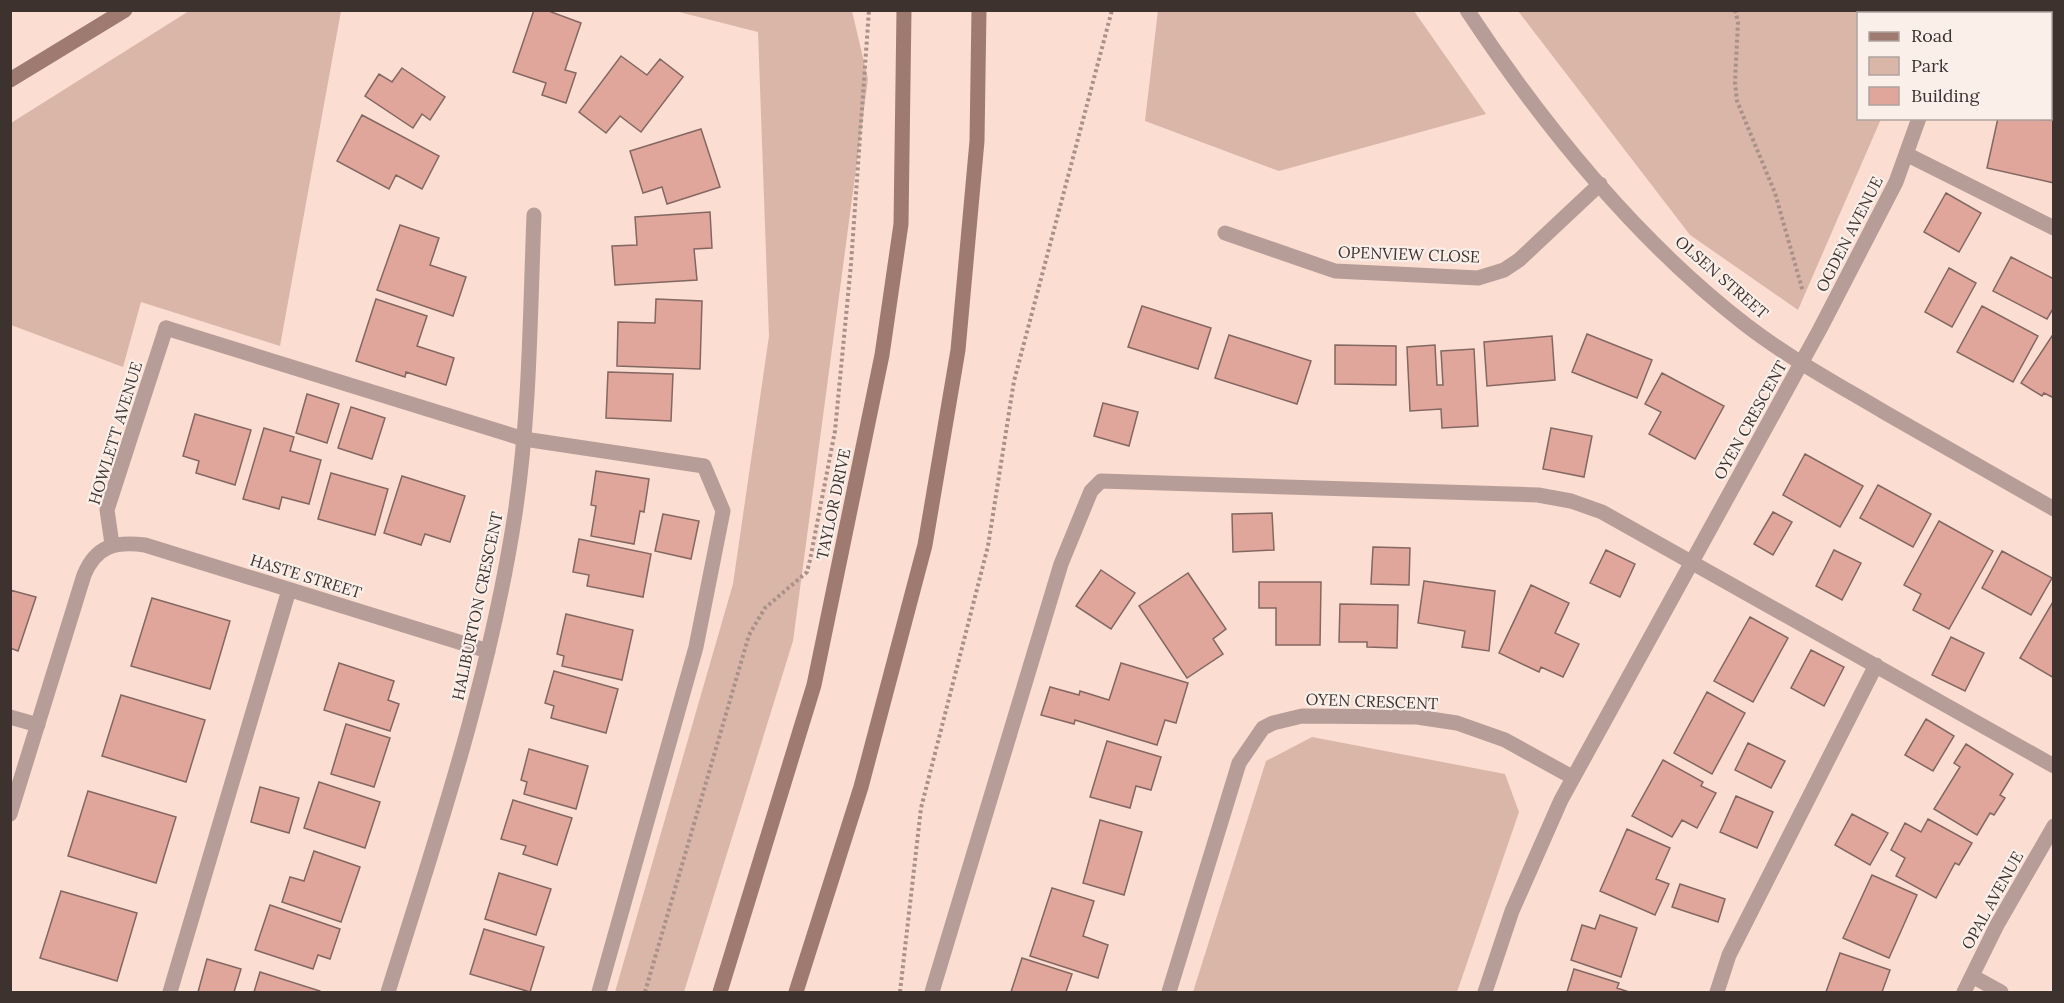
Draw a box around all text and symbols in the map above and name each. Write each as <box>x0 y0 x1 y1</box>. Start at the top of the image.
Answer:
legend <box>1857 12 2052 120</box>
text: Road <box>1911 24 1953 47</box>
text: Park <box>1911 54 1949 77</box>
text: Building <box>1911 84 1981 107</box>
street label: OGDEN AVENUE <box>1811 173 1887 295</box>
street label: OLSEN STREET <box>1671 231 1773 323</box>
street label: OPENVIEW CLOSE <box>1338 242 1480 266</box>
street label: OYEN CRESCENT <box>1709 357 1791 483</box>
street label: HOWLETT AVENUE <box>84 359 146 507</box>
street label: TAYLOR DRIVE <box>811 447 855 561</box>
street label: HALIBURTON CRESCENT <box>447 510 507 702</box>
street label: HASTE STREET <box>248 550 364 602</box>
street label: OYEN CRESCENT <box>1305 689 1439 713</box>
street label: OPAL AVENUE <box>1957 847 2027 953</box>

